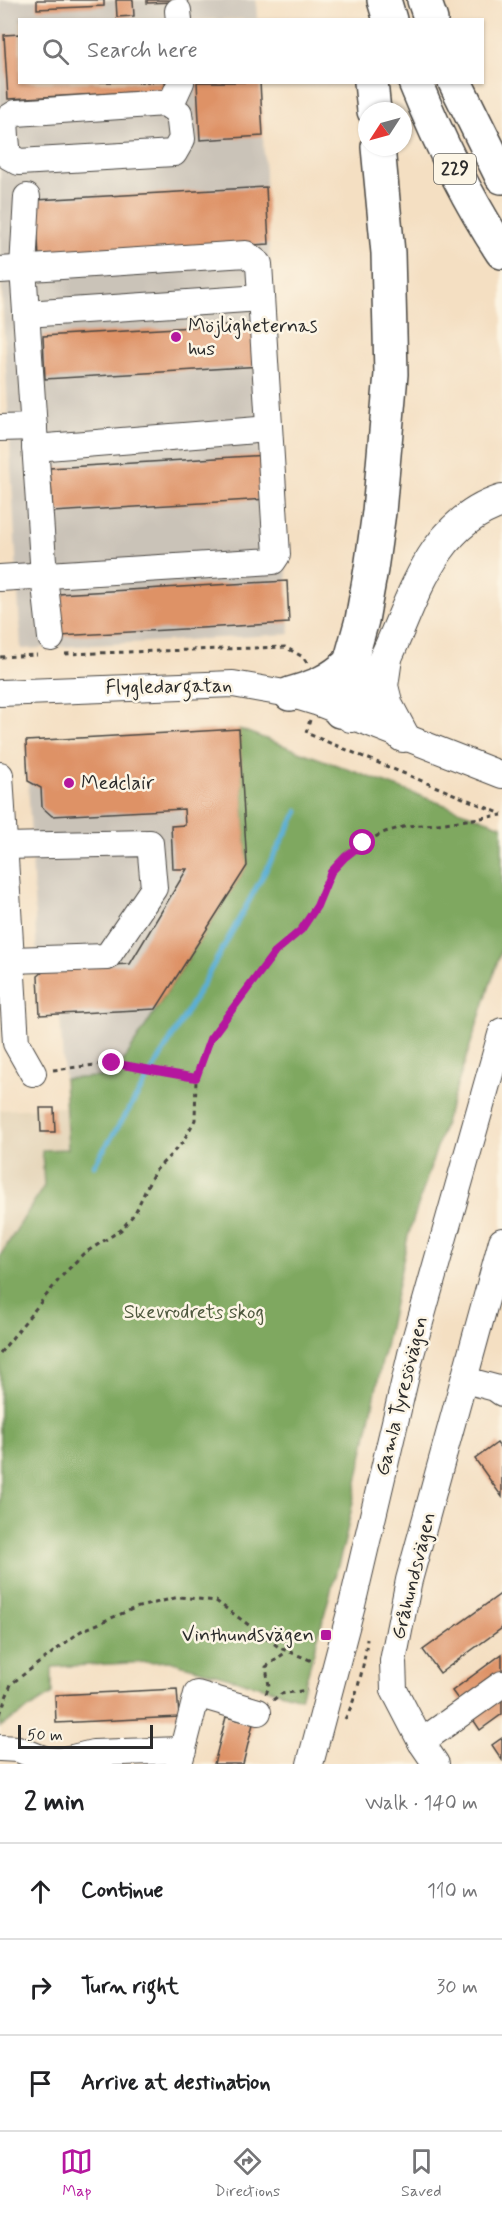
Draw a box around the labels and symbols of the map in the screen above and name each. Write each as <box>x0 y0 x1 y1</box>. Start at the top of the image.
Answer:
north arrow <box>358 102 412 156</box>
road number: 229 <box>434 154 476 184</box>
place label: Möjligheternas hus <box>188 313 318 363</box>
marker: Möjligheternas hus <box>169 330 183 344</box>
street label: Flygledargatan <box>105 672 233 704</box>
place label: Medclair <box>81 770 155 797</box>
marker: Medclair <box>62 776 76 790</box>
route start <box>349 829 375 855</box>
route end <box>98 1049 124 1075</box>
park label: Skevrodrets skog <box>124 1299 264 1326</box>
street label: Gamla Tyresövägen <box>369 1313 435 1479</box>
street label: Gråhundsvägen <box>385 1510 443 1642</box>
place label: Vinthundsvägen <box>182 1622 314 1649</box>
marker: Vinthundsvägen <box>319 1628 333 1642</box>
scale bar <box>18 1722 153 1750</box>

